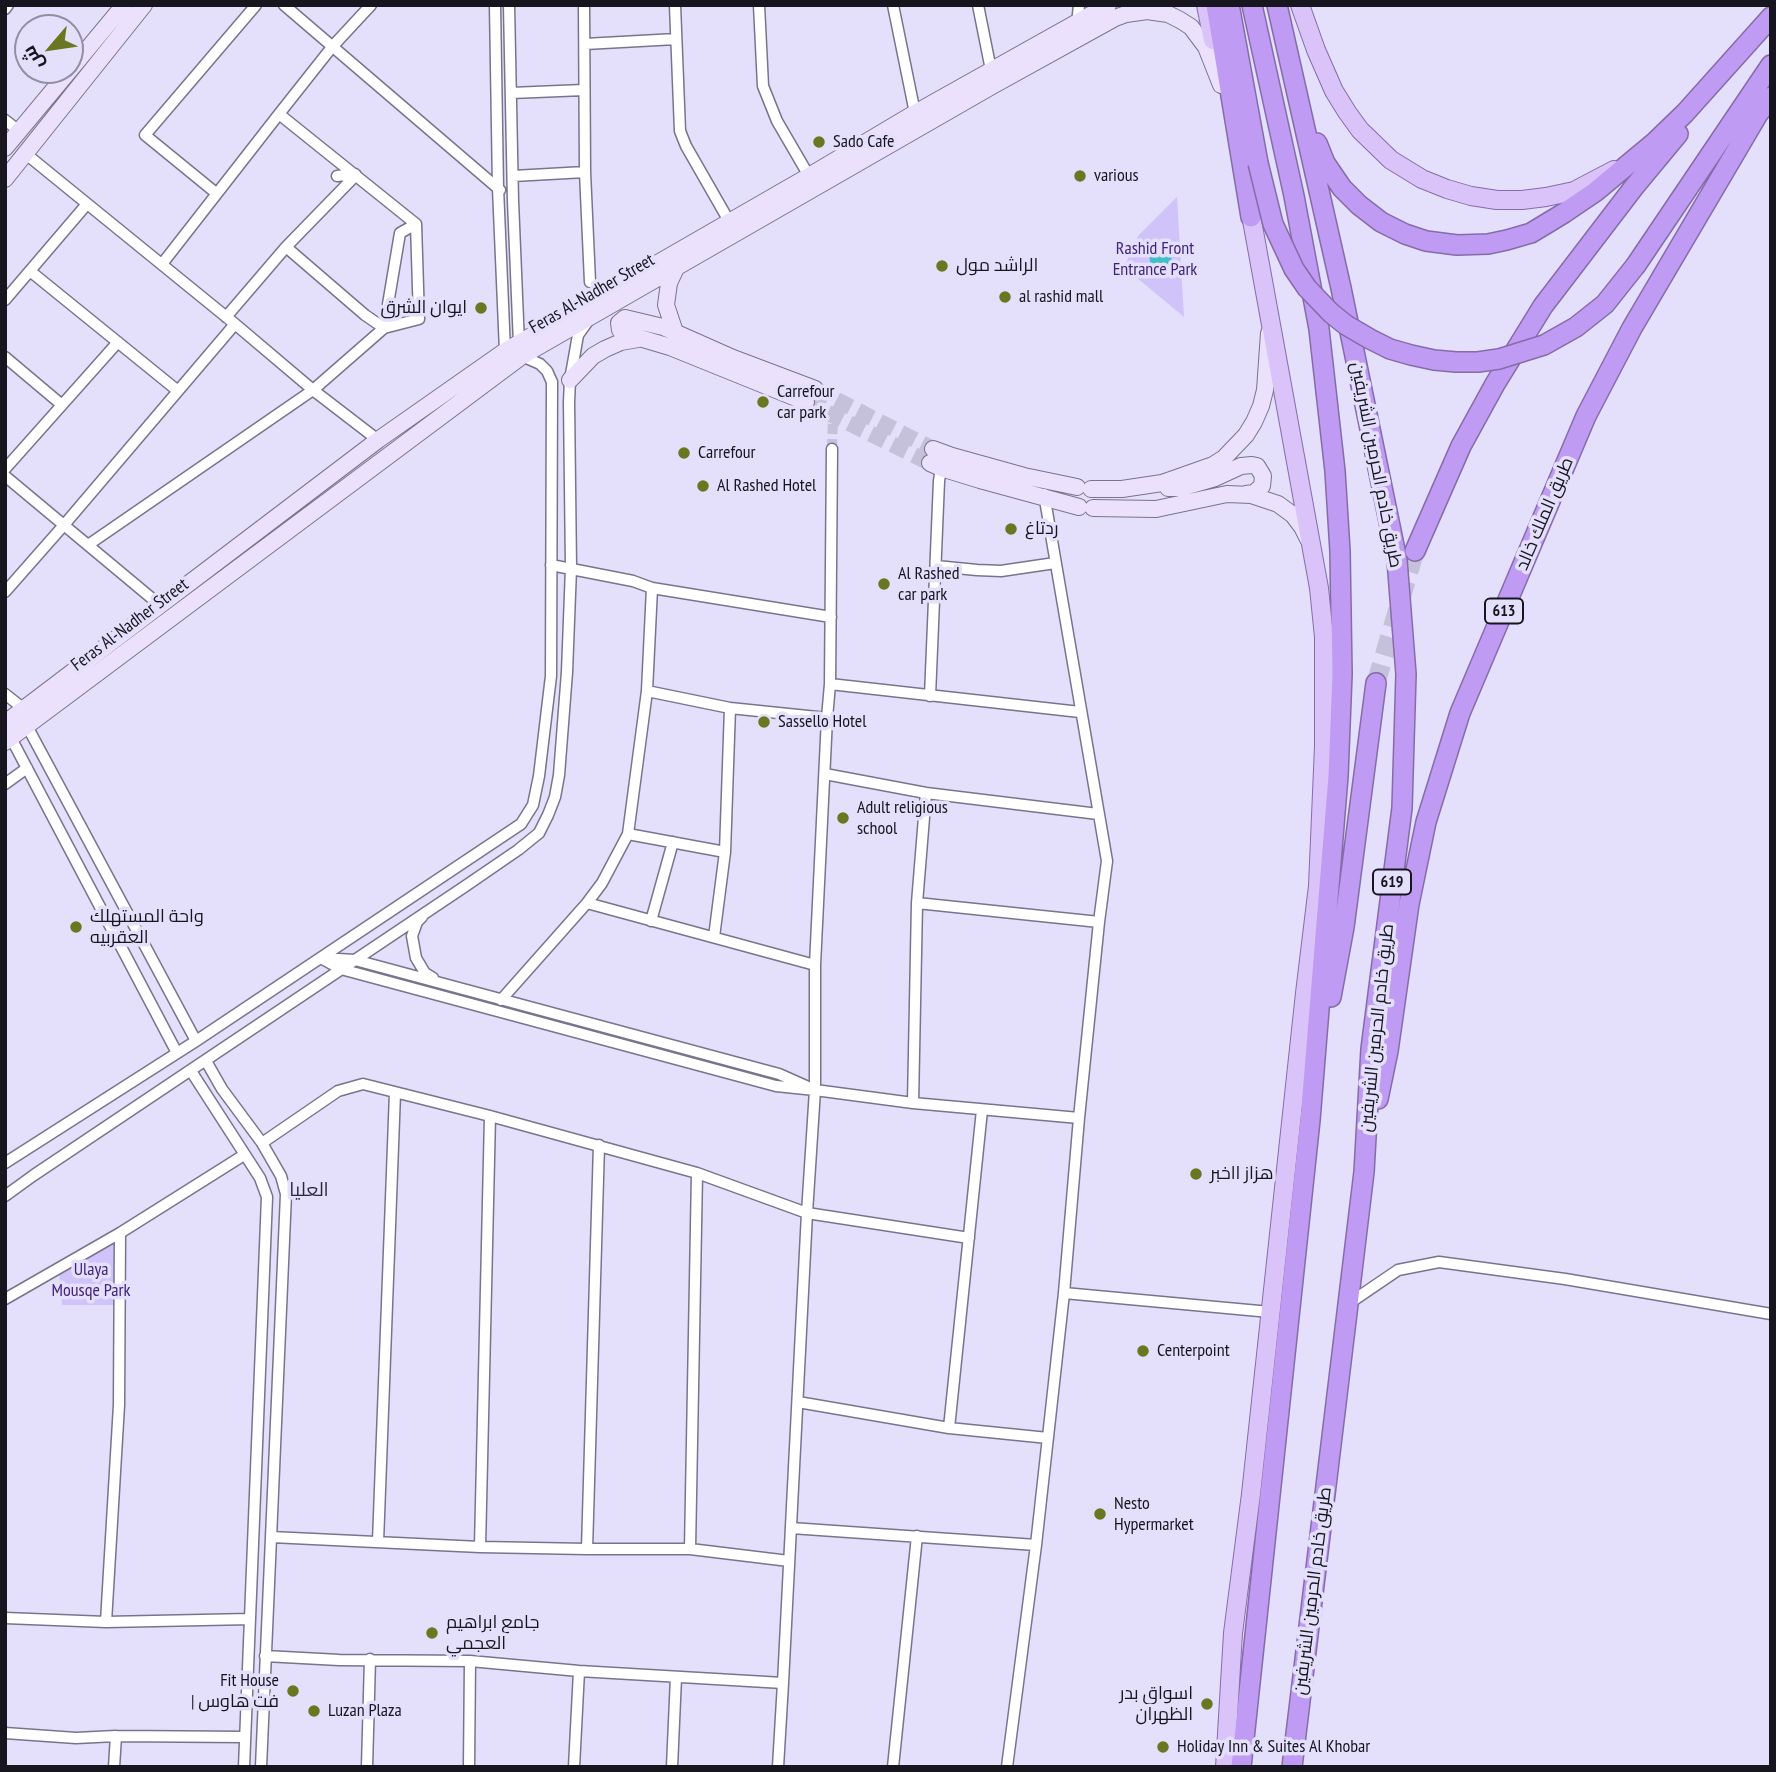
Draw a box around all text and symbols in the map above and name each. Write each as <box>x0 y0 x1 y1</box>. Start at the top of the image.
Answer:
north arrow <box>14 14 84 84</box>
text: ش <box>16 42 49 75</box>
place label: Sado Cafe <box>833 131 894 153</box>
marker: Sado Cafe <box>811 134 827 150</box>
place label: various <box>1094 165 1139 187</box>
marker: various <box>1072 168 1088 184</box>
park label: Rashid Front Entrance Park <box>1113 238 1197 280</box>
street label: Feras Al-Nadher Street <box>526 249 658 339</box>
place label: الراشد مول <box>956 255 1038 277</box>
marker: الراشد مول <box>934 258 950 274</box>
place label: al rashid mall <box>1019 286 1103 308</box>
marker: al rashid mall <box>997 289 1013 305</box>
place label: ايوان الشرق <box>380 297 467 319</box>
marker: ايوان الشرق <box>473 300 489 316</box>
street label: طريق خادم الحرمين الشريفين <box>1345 360 1407 570</box>
place label: Carrefour car park <box>777 381 835 424</box>
marker: Carrefour car park <box>755 394 771 410</box>
place label: Carrefour <box>698 442 756 464</box>
marker: Carrefour <box>676 445 692 461</box>
street label: طريق الملك خالد <box>1511 454 1579 574</box>
place label: Al Rashed Hotel <box>717 475 816 497</box>
marker: Al Rashed Hotel <box>695 478 711 494</box>
place label: ردتاغ <box>1025 518 1058 540</box>
marker: ردتاغ <box>1003 521 1019 537</box>
place label: Al Rashed car park <box>898 563 960 606</box>
street label: Feras Al-Nadher Street <box>67 574 193 676</box>
marker: Al Rashed car park <box>876 576 892 592</box>
road number: 613 <box>1485 598 1523 624</box>
place label: Sassello Hotel <box>778 711 866 733</box>
marker: Sassello Hotel <box>756 714 772 730</box>
place label: Adult religious school <box>857 797 948 840</box>
marker: Adult religious school <box>835 810 851 826</box>
road number: 619 <box>1373 870 1411 894</box>
place label: واحة المستهلك العقربيه <box>90 906 204 948</box>
marker: واحة المستهلك العقربيه <box>68 919 84 935</box>
street label: طريق خادم الحرمين الشريفين <box>1355 923 1399 1133</box>
place label: هزاز ااخبر <box>1210 1163 1273 1185</box>
marker: هزاز ااخبر <box>1188 1166 1204 1182</box>
district label: العليا <box>289 1180 329 1202</box>
park label: Ulaya Mousqe Park <box>52 1259 130 1302</box>
place label: Centerpoint <box>1157 1340 1230 1362</box>
marker: Centerpoint <box>1135 1343 1151 1359</box>
street label: طريق خادم الحرمين الشريفين <box>1290 1486 1336 1696</box>
place label: Nesto Hypermarket <box>1114 1493 1194 1536</box>
marker: Nesto Hypermarket <box>1092 1506 1108 1522</box>
place label: جامع ابراهيم العجمي <box>446 1612 539 1654</box>
marker: جامع ابراهيم العجمي <box>424 1625 440 1641</box>
place label: Fit House | فت هاوس <box>191 1670 279 1712</box>
marker: Fit House | فت هاوس <box>285 1683 301 1699</box>
place label: اسواق بدر الظهران <box>1120 1683 1193 1726</box>
marker: اسواق بدر الظهران <box>1199 1696 1215 1712</box>
place label: Luzan Plaza <box>328 1700 402 1722</box>
marker: Luzan Plaza <box>306 1703 322 1719</box>
place label: Holiday Inn & Suites Al Khobar <box>1177 1736 1370 1758</box>
marker: Holiday Inn & Suites Al Khobar <box>1155 1739 1171 1755</box>

